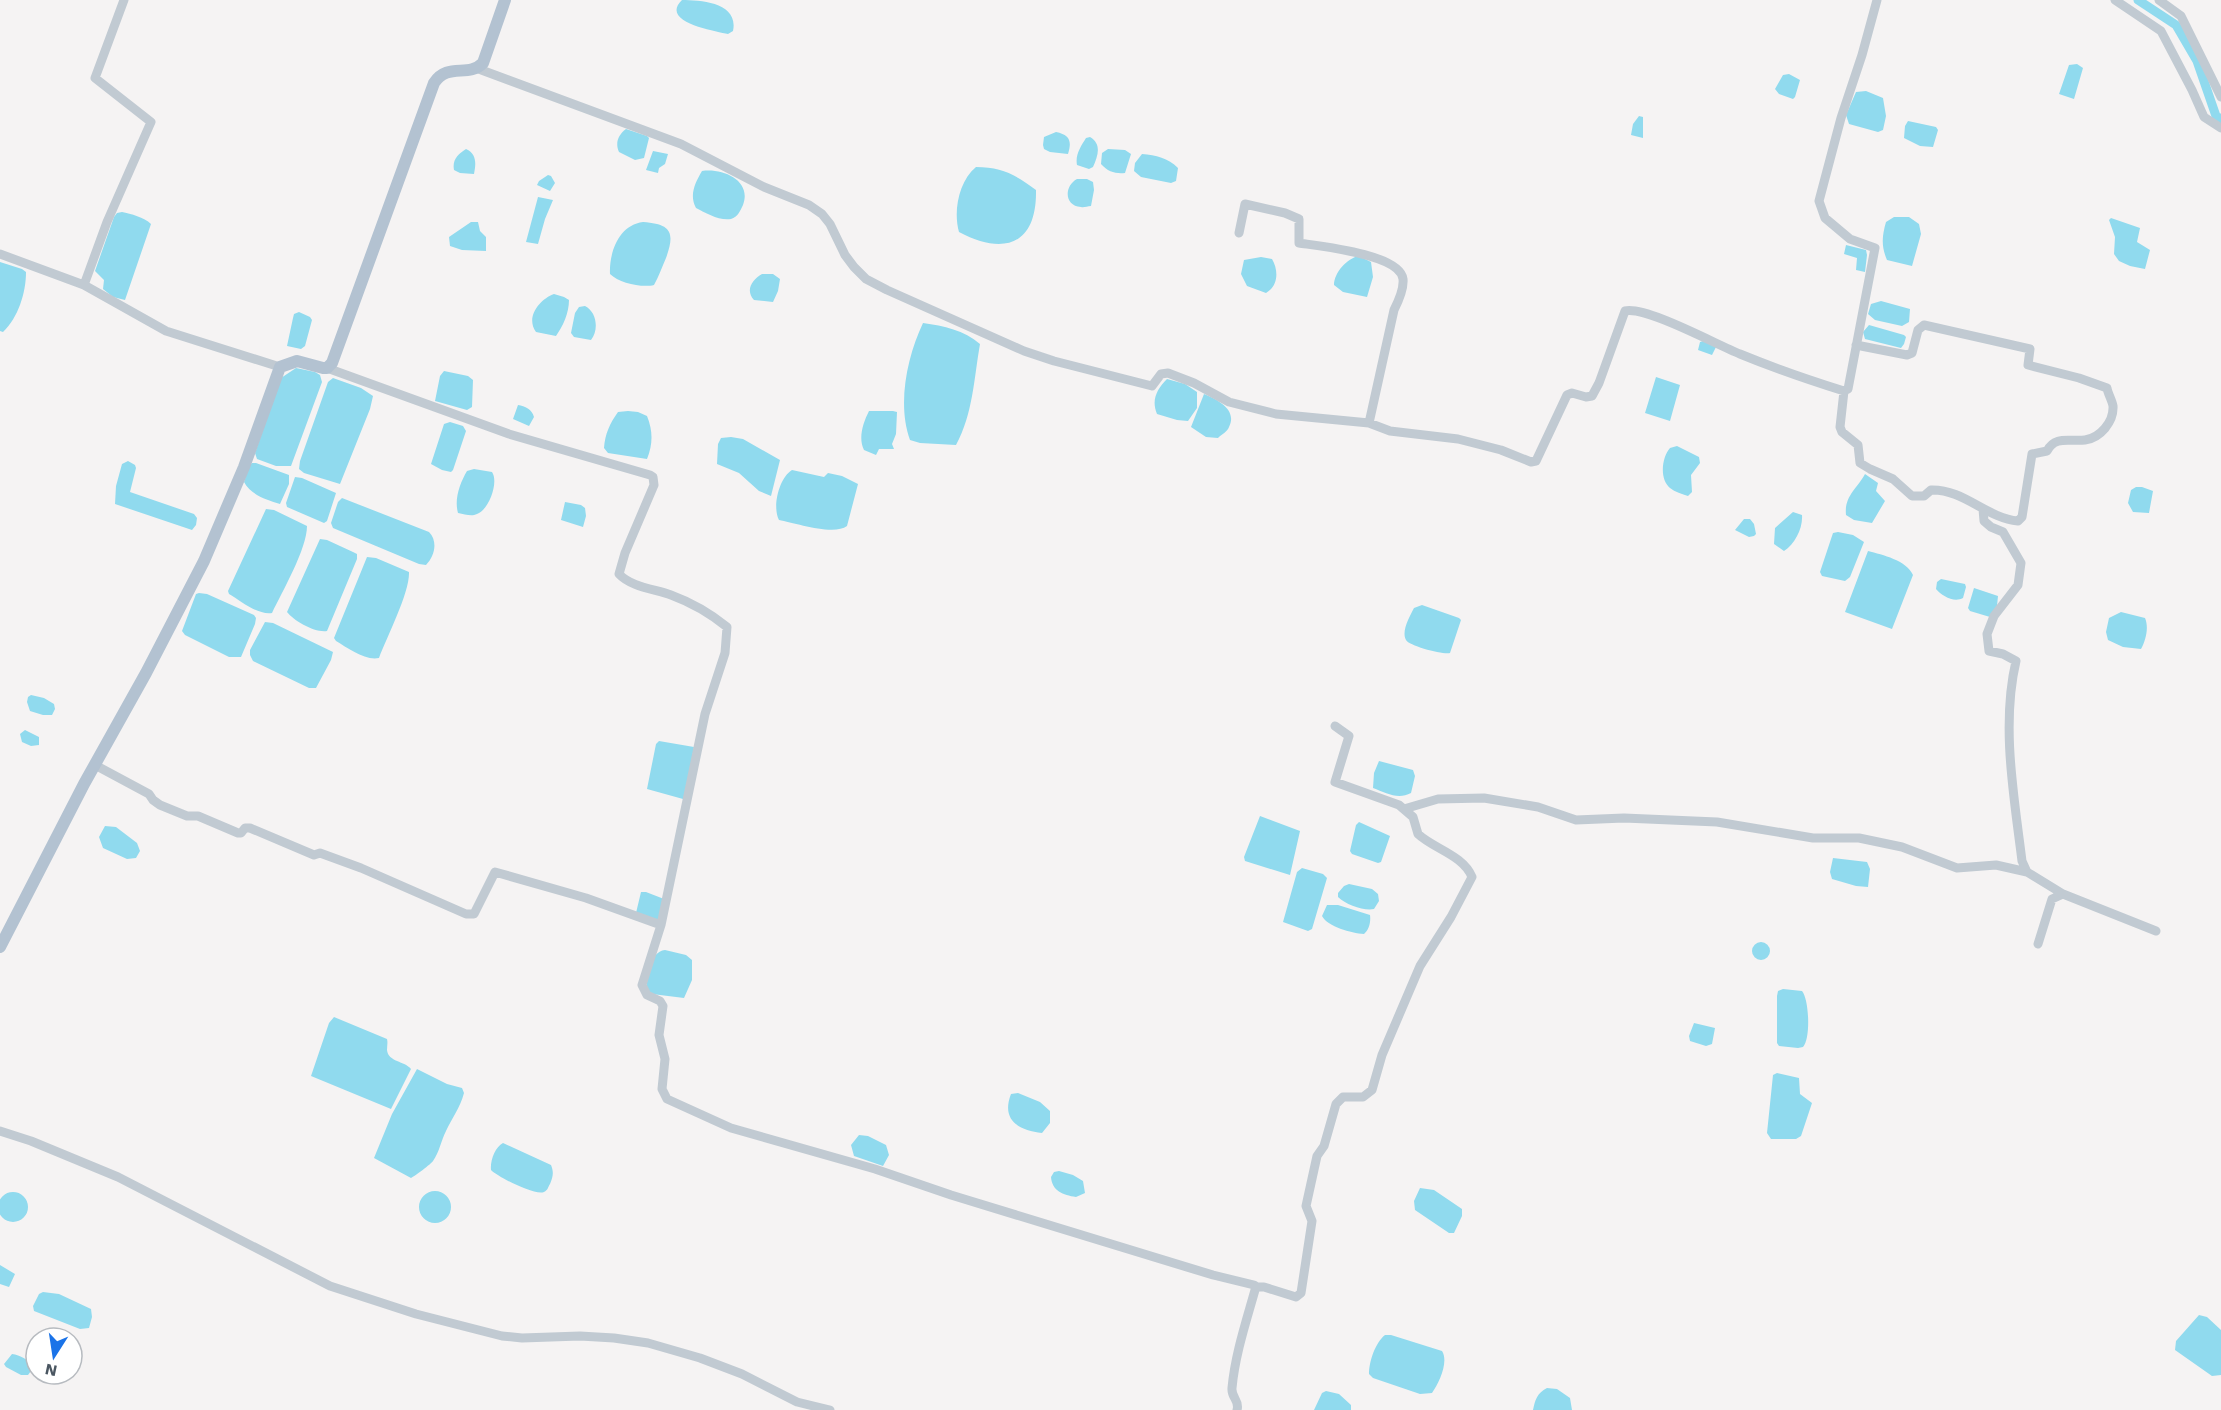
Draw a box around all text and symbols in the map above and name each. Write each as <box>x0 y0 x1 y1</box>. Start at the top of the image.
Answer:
north arrow <box>24 1326 84 1386</box>
text: N <box>43 1360 59 1381</box>

